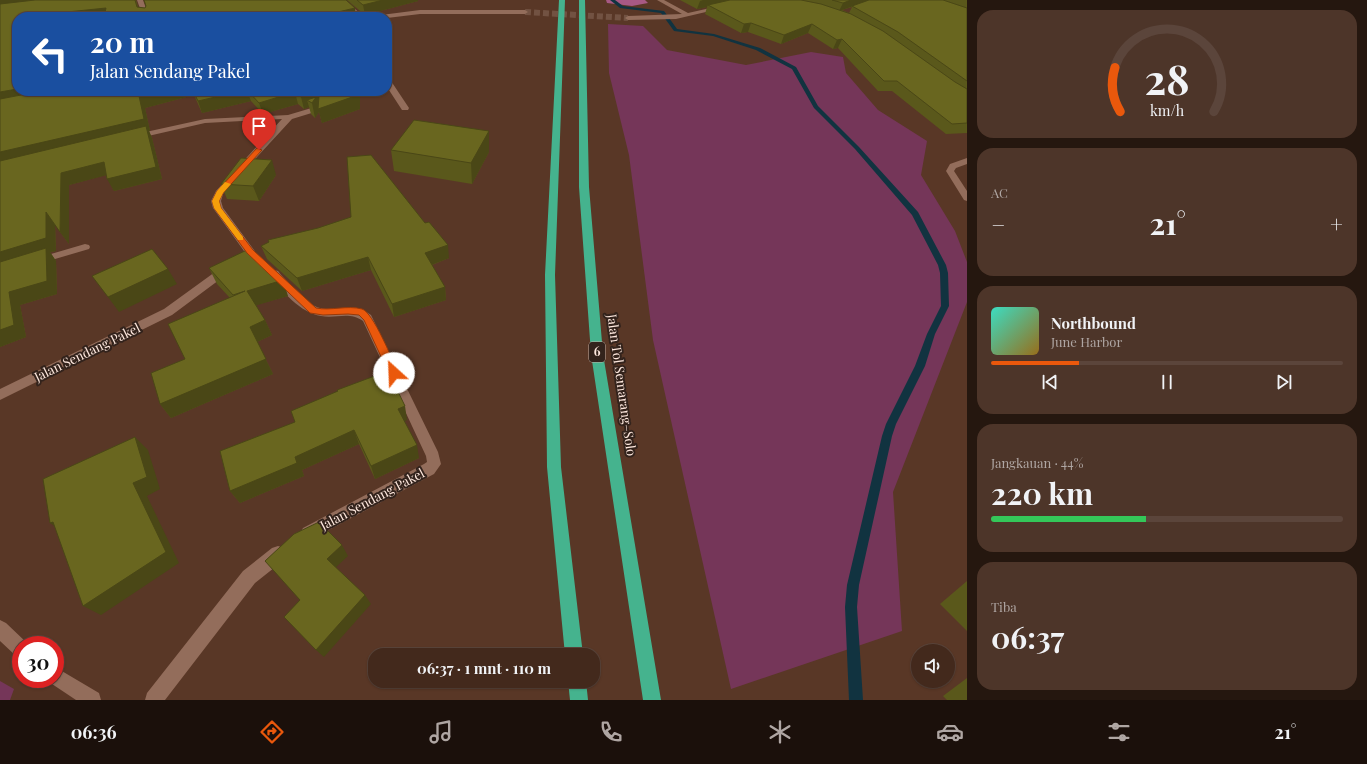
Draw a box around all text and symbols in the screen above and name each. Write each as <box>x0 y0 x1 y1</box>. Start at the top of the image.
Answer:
text: 20 m <box>90 23 155 60</box>
icon: left <box>24 28 76 80</box>
text: 28 <box>1144 50 1190 105</box>
text: Jalan Sendang Pakel <box>90 59 250 83</box>
text: km/h <box>1150 101 1185 120</box>
pin <box>242 109 276 150</box>
icon: arrive <box>248 115 270 137</box>
text: AC <box>991 184 1008 201</box>
text: 21° <box>1149 203 1186 243</box>
text: − <box>991 209 1005 239</box>
text: + <box>1330 209 1343 239</box>
street label: Jalan Tol Semarang–Solo <box>604 312 641 457</box>
text: Northbound <box>1051 313 1136 333</box>
street label: Jalan Sendang Pakel <box>30 318 143 385</box>
text: June Harbor <box>1051 333 1122 350</box>
road number: 6 <box>589 342 605 362</box>
position arrow <box>373 352 415 394</box>
icon: previous <box>1039 371 1061 393</box>
icon: pause <box>1156 371 1178 393</box>
icon: next <box>1273 371 1295 393</box>
text: Jangkauan · 44% <box>991 454 1083 471</box>
street label: Jalan Sendang Pakel <box>316 464 427 534</box>
text: 220 km <box>991 473 1093 513</box>
text: Tiba <box>991 598 1017 615</box>
text: 06:37 <box>991 617 1064 657</box>
speed limit sign: 30 <box>12 636 64 688</box>
map controls <box>911 644 955 688</box>
button: sound <box>911 644 955 688</box>
text: 06:37 · 1 mnt · 110 m <box>417 658 551 678</box>
icon: directions <box>258 718 286 746</box>
icon: music <box>427 718 455 746</box>
icon: phone <box>597 718 625 746</box>
icon: climate <box>766 718 794 746</box>
icon: car <box>936 718 964 746</box>
icon: filters <box>1105 718 1133 746</box>
text: 06:36 <box>71 720 117 744</box>
text: 21° <box>1274 720 1296 744</box>

